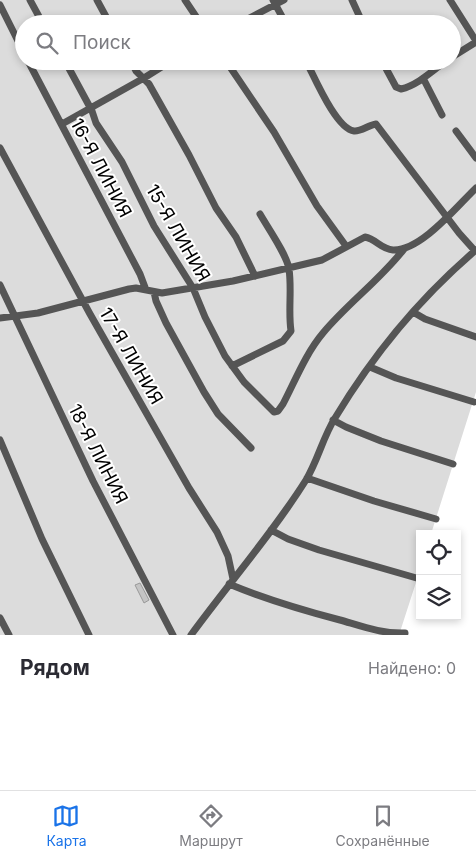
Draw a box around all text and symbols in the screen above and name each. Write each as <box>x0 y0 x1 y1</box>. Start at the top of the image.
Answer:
search box <box>15 15 461 70</box>
icon: search <box>33 29 61 57</box>
text: Поиск <box>73 31 131 54</box>
street label: 16-Я ЛИНИЯ <box>67 115 136 221</box>
street label: 15-Я ЛИНИЯ <box>142 180 215 285</box>
street label: 17-Я ЛИНИЯ <box>95 304 168 408</box>
street label: 18-Я ЛИНИЯ <box>64 400 133 507</box>
map controls <box>416 530 461 620</box>
button: locate <box>416 530 461 575</box>
button: layers <box>416 575 461 620</box>
text: Рядом <box>20 655 90 680</box>
text: Найдено: 0 <box>368 658 456 678</box>
tab: Карта <box>46 802 87 849</box>
tab: Маршрут <box>179 802 243 849</box>
tab: Сохранённые <box>336 802 430 849</box>

